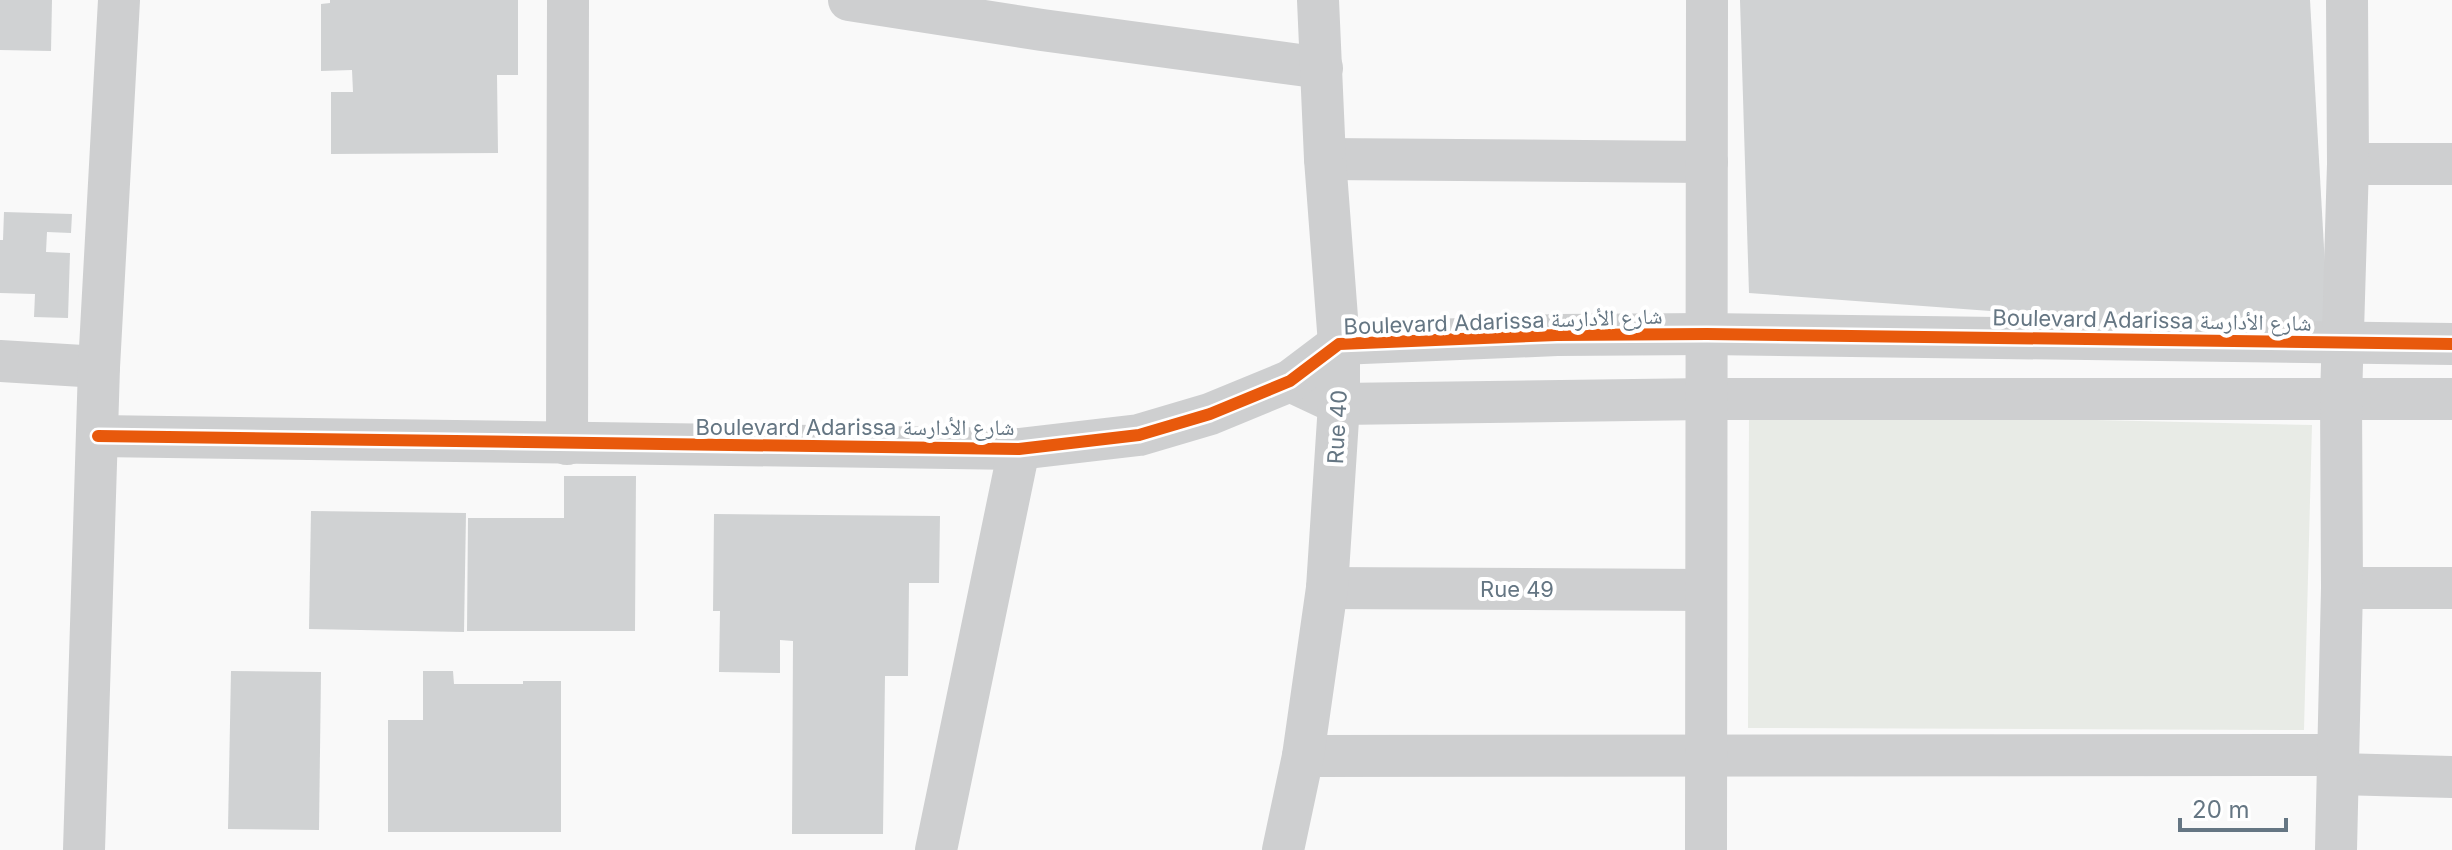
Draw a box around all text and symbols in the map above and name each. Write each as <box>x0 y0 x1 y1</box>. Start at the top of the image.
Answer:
street label: Boulevard Adarissa شارع الأدارسة <box>1343 302 1663 341</box>
street label: Boulevard Adarissa شارع الأدارسة <box>1992 304 2312 337</box>
street label: Rue 40 <box>1322 389 1352 465</box>
street label: Boulevard Adarissa شارع الأدارسة <box>695 414 1015 441</box>
street label: Rue 49 <box>1480 576 1554 602</box>
scale bar <box>2180 782 2286 832</box>
text: 20 m <box>2192 795 2250 824</box>

